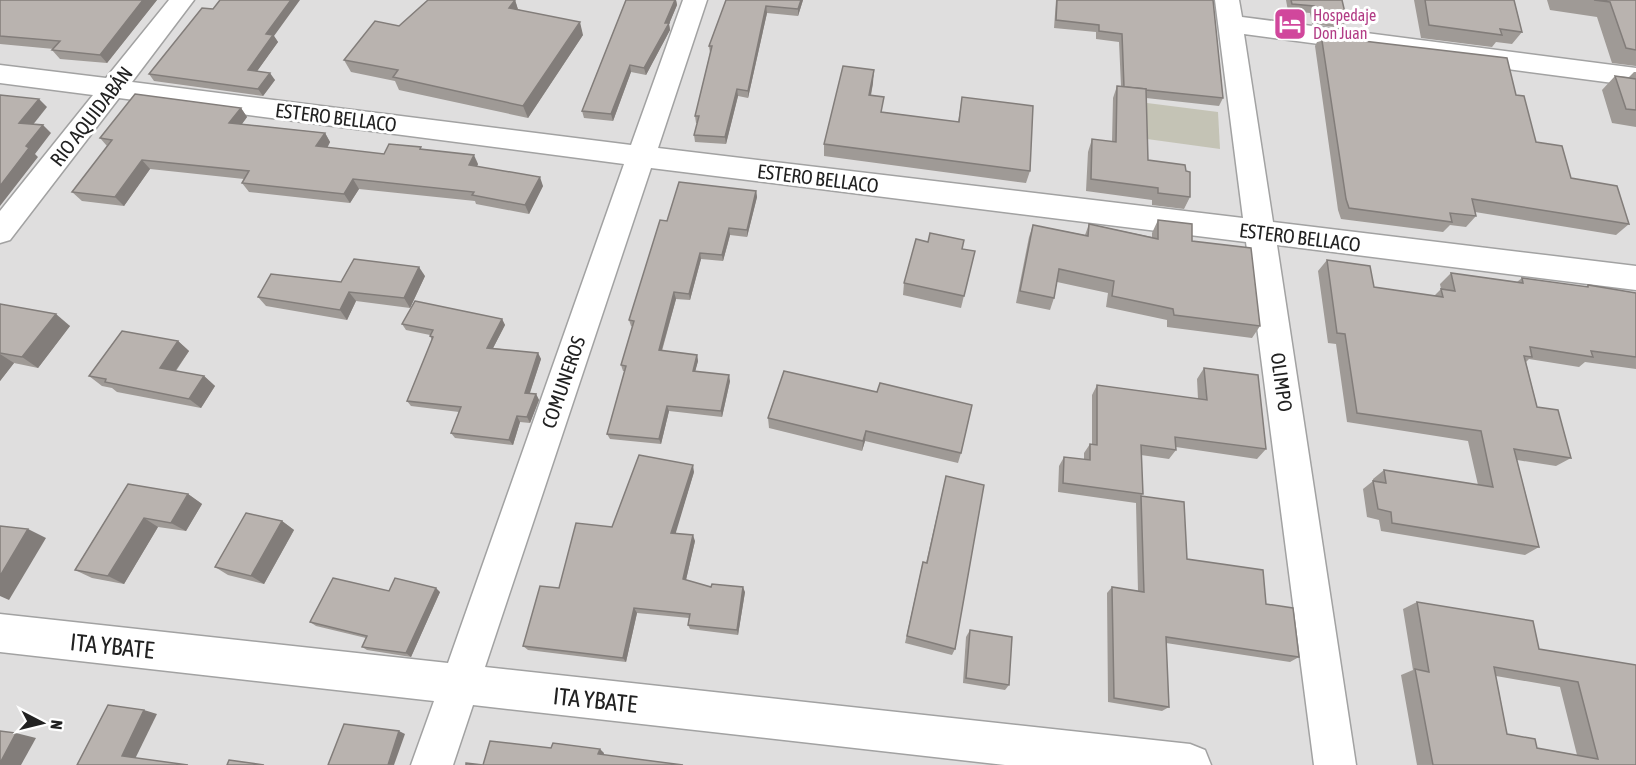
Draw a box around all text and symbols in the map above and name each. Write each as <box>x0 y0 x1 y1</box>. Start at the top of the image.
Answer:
hotel icon: Hospedaje Don Juan <box>1272 6 1308 42</box>
place label: Hospedaje Don Juan <box>1313 6 1376 42</box>
street label: RIO AQUIDABÁN <box>45 62 137 170</box>
street label: ESTERO BELLACO <box>274 98 398 136</box>
street label: ESTERO BELLACO <box>756 159 880 197</box>
street label: ESTERO BELLACO <box>1238 218 1362 256</box>
street label: COMUNEROS <box>537 333 589 431</box>
street label: OLIMPO <box>1266 351 1298 413</box>
street label: ITA YBATE <box>69 628 155 664</box>
street label: ITA YBATE <box>552 682 638 718</box>
north arrow <box>12 693 72 753</box>
text: N <box>47 719 66 731</box>

